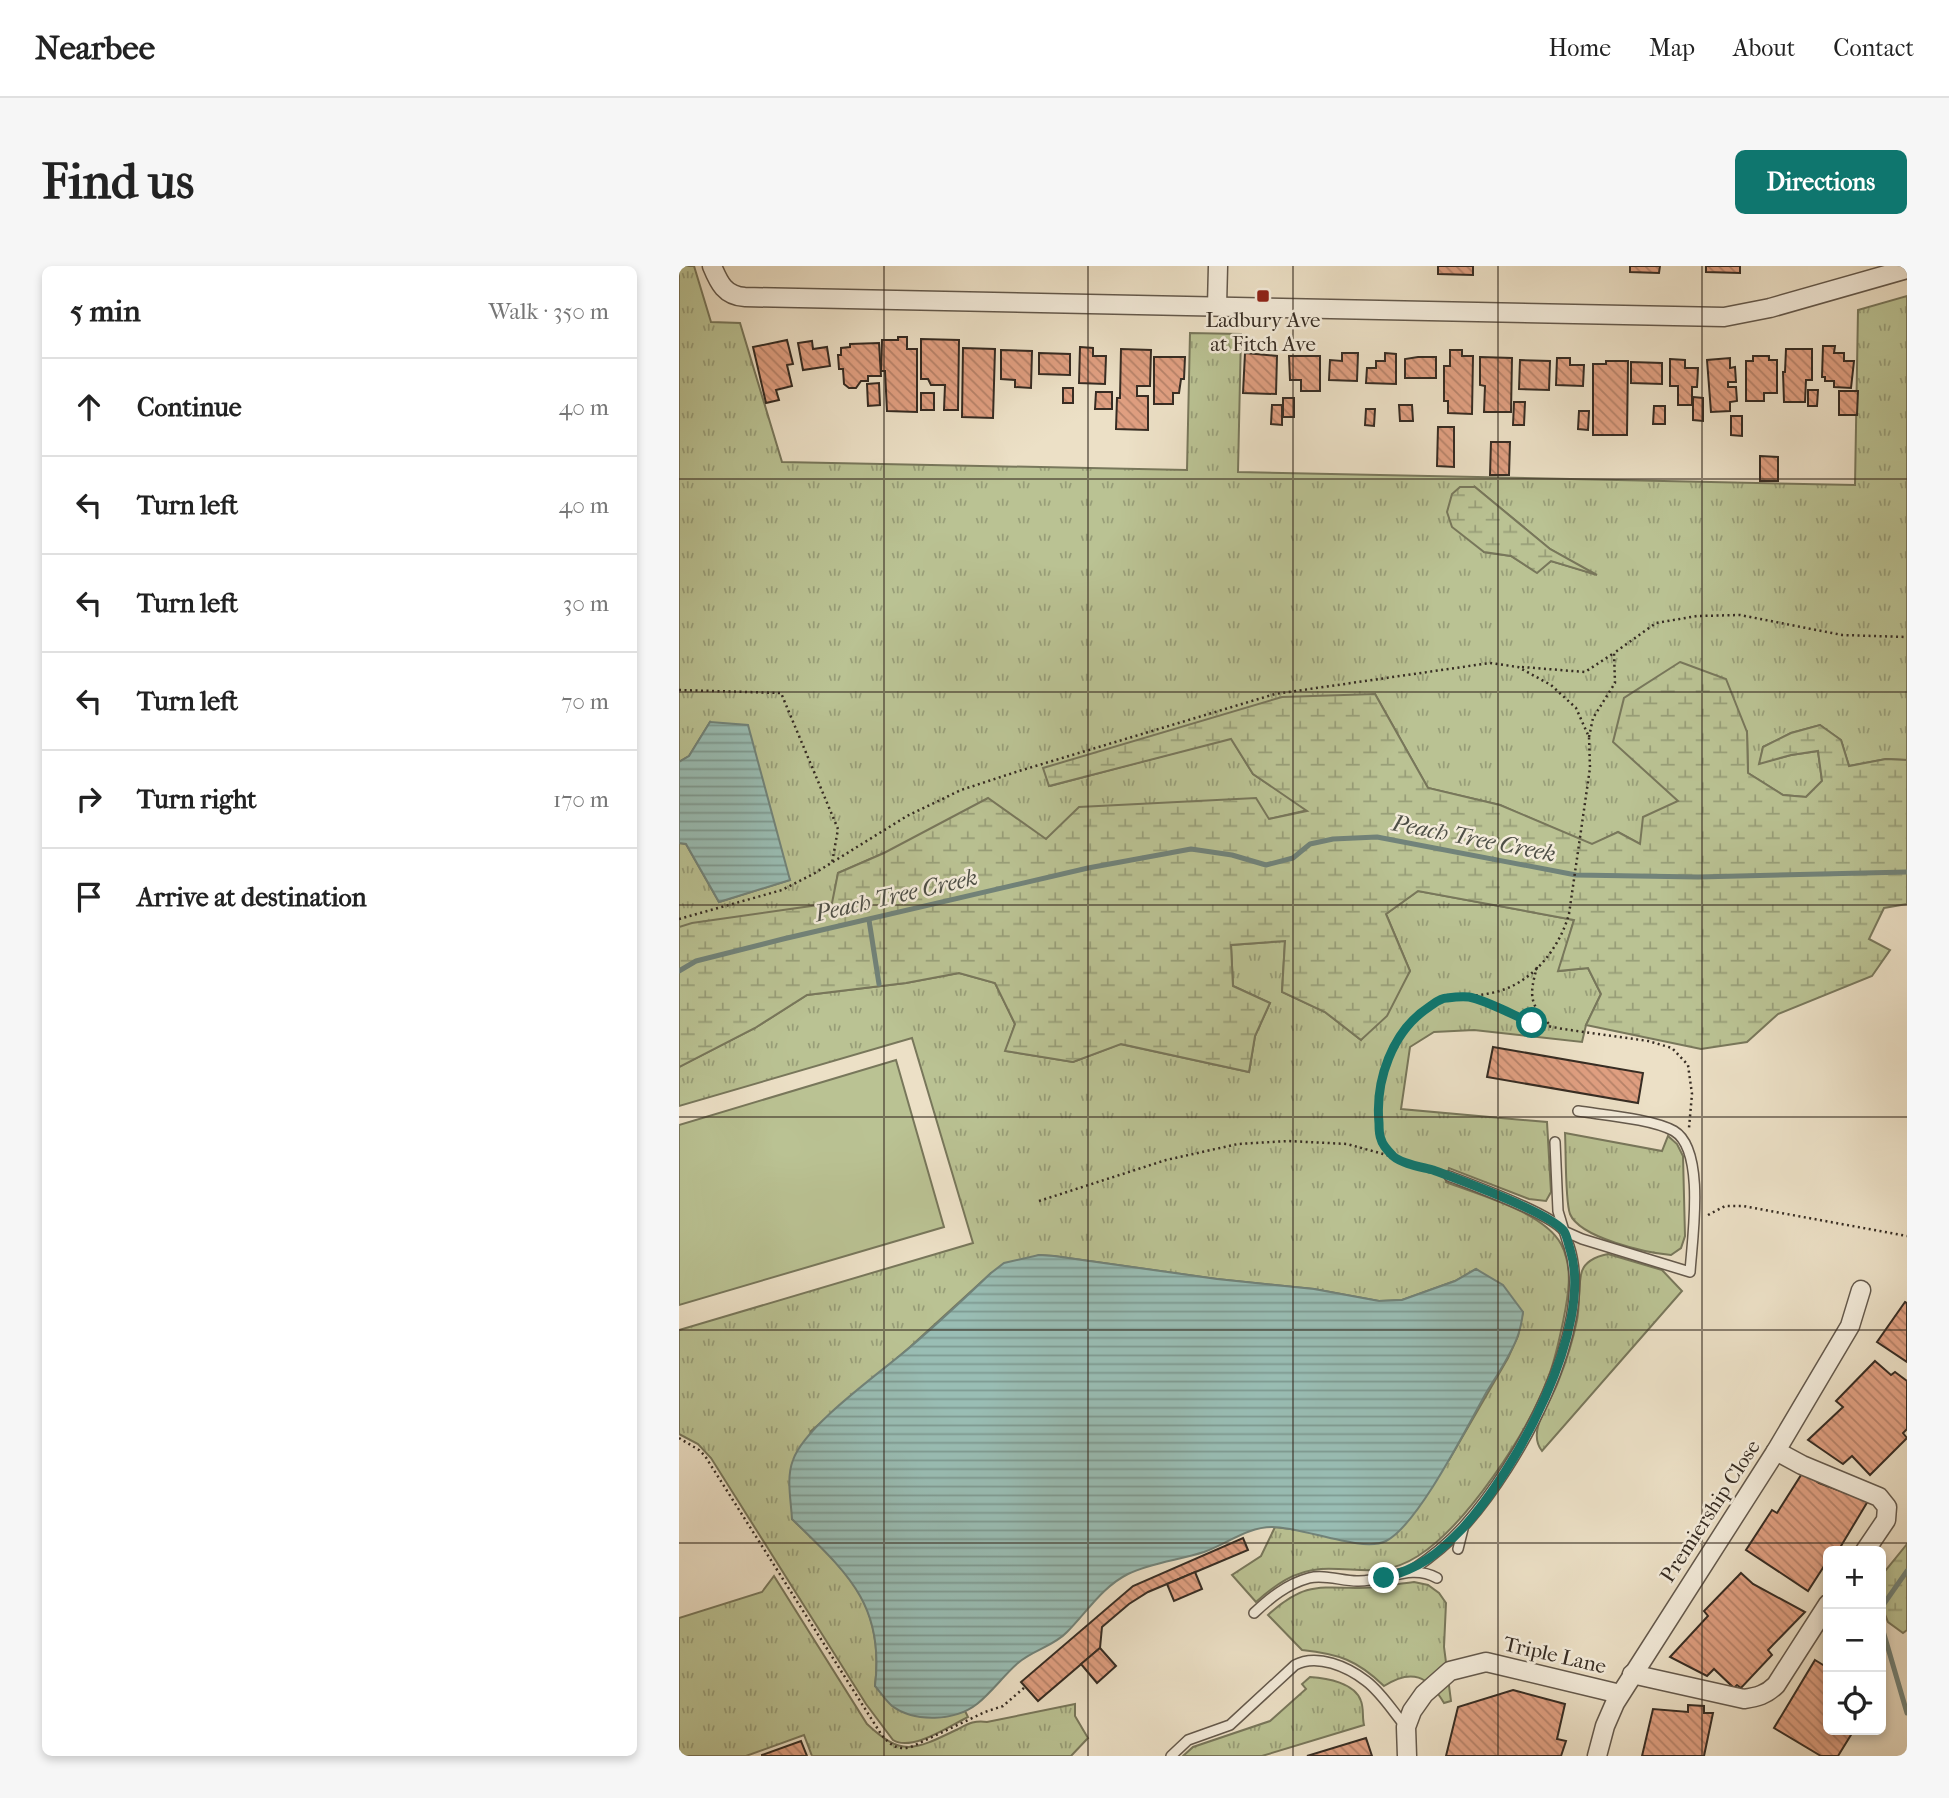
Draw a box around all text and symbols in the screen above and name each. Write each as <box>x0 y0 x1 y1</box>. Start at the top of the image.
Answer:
text: Nearbee <box>35 29 155 68</box>
text: Home <box>1549 34 1611 62</box>
text: Map <box>1649 34 1695 62</box>
text: About <box>1733 34 1795 62</box>
text: Contact <box>1833 34 1914 62</box>
button: Directions <box>1735 150 1907 214</box>
text: Find us <box>42 153 194 211</box>
marker: Ladbury Ave at Fitch Ave <box>1255 288 1271 304</box>
text: 5 min <box>70 294 141 329</box>
text: Walk · 350 m <box>489 298 609 325</box>
place label: Ladbury Ave at Fitch Ave <box>1206 308 1320 356</box>
icon: ahead <box>70 388 108 426</box>
text: Continue <box>137 392 242 423</box>
text: 40 m <box>559 394 609 421</box>
icon: left <box>70 486 108 524</box>
text: Turn left <box>137 490 238 521</box>
text: 40 m <box>559 492 609 519</box>
icon: left <box>70 584 108 622</box>
text: Turn left <box>137 588 238 619</box>
text: 30 m <box>563 590 609 617</box>
icon: left <box>70 682 108 720</box>
text: Turn left <box>137 686 238 717</box>
text: 70 m <box>561 688 609 715</box>
icon: right <box>70 780 108 818</box>
text: Turn right <box>137 784 257 815</box>
text: 170 m <box>553 786 609 813</box>
water label: Peach Tree Creek <box>1389 809 1558 868</box>
water label: Peach Tree Creek <box>811 864 980 928</box>
icon: arrive <box>70 878 108 916</box>
text: Arrive at destination <box>137 882 367 913</box>
route start <box>1516 1007 1547 1038</box>
street label: Premiership Close <box>1655 1435 1765 1587</box>
map controls <box>1823 1546 1886 1735</box>
button: + <box>1823 1546 1886 1609</box>
route end <box>1368 1562 1399 1593</box>
button: − <box>1823 1609 1886 1672</box>
street label: Triple Lane <box>1501 1632 1609 1678</box>
button: locate <box>1823 1672 1886 1735</box>

